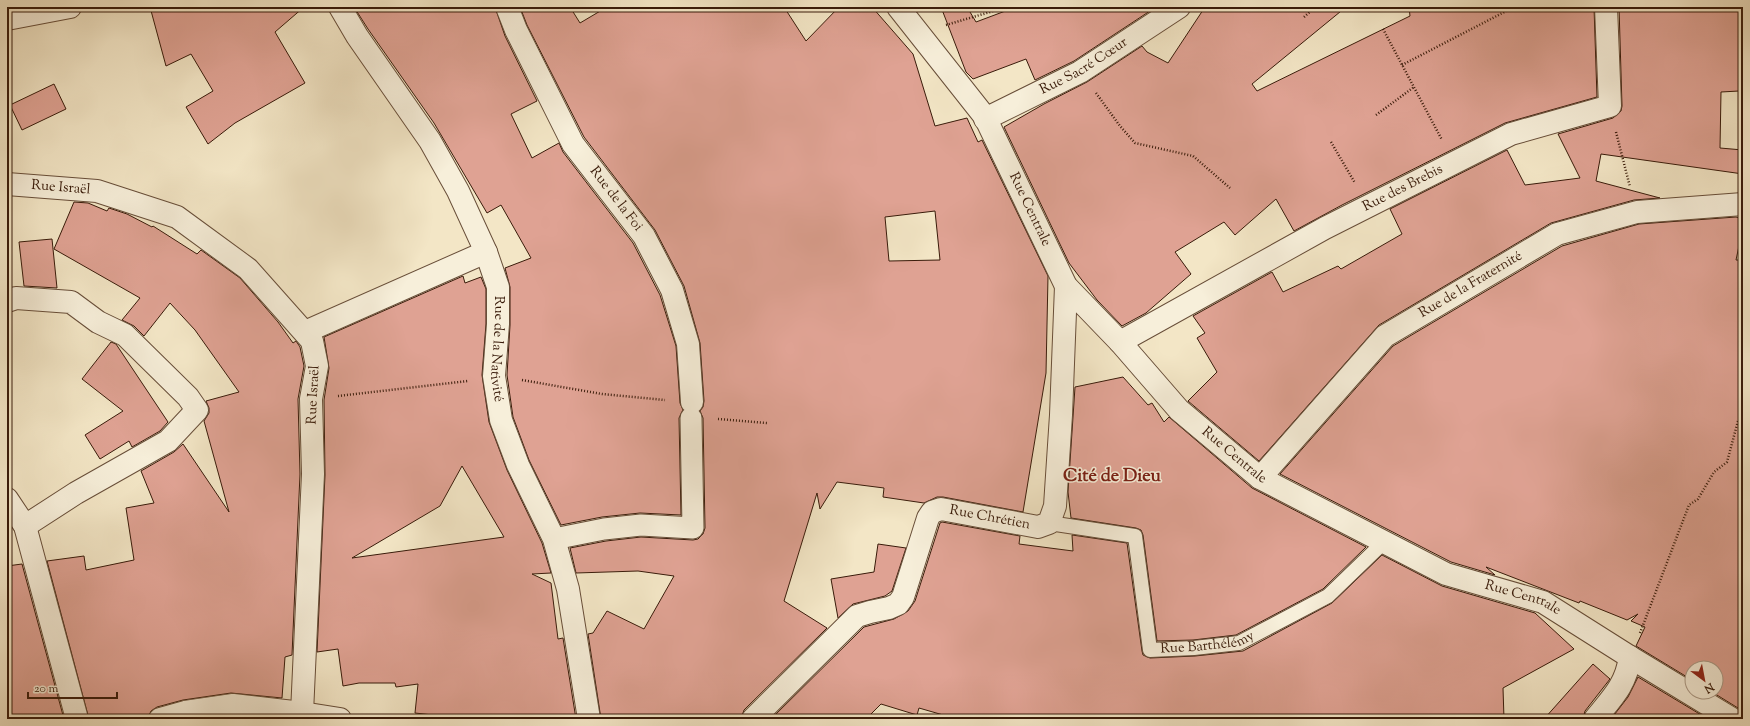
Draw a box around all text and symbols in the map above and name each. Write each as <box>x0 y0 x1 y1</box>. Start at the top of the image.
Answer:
street label: Rue Sacré Cœur <box>1036 33 1133 100</box>
street label: Rue des Brebis <box>1359 160 1447 217</box>
street label: Rue de la Foi <box>584 163 647 236</box>
street label: Rue Centrale <box>1003 169 1056 250</box>
street label: Rue Israël <box>31 176 91 200</box>
street label: Rue de la Fraternité <box>1415 247 1526 324</box>
street label: Rue de la Nativité <box>484 296 508 403</box>
street label: Rue Israël <box>302 365 326 425</box>
street label: Rue Centrale <box>1197 423 1270 489</box>
district label: Cité de Dieu <box>1063 464 1162 490</box>
street label: Rue Chrétien <box>948 501 1032 535</box>
street label: Rue Centrale <box>1482 576 1565 621</box>
street label: Rue Barthélémy <box>1160 626 1258 660</box>
north arrow <box>1684 660 1724 700</box>
scale bar <box>28 674 117 700</box>
text: N <box>1701 678 1718 697</box>
text: 20 m <box>34 680 59 698</box>

